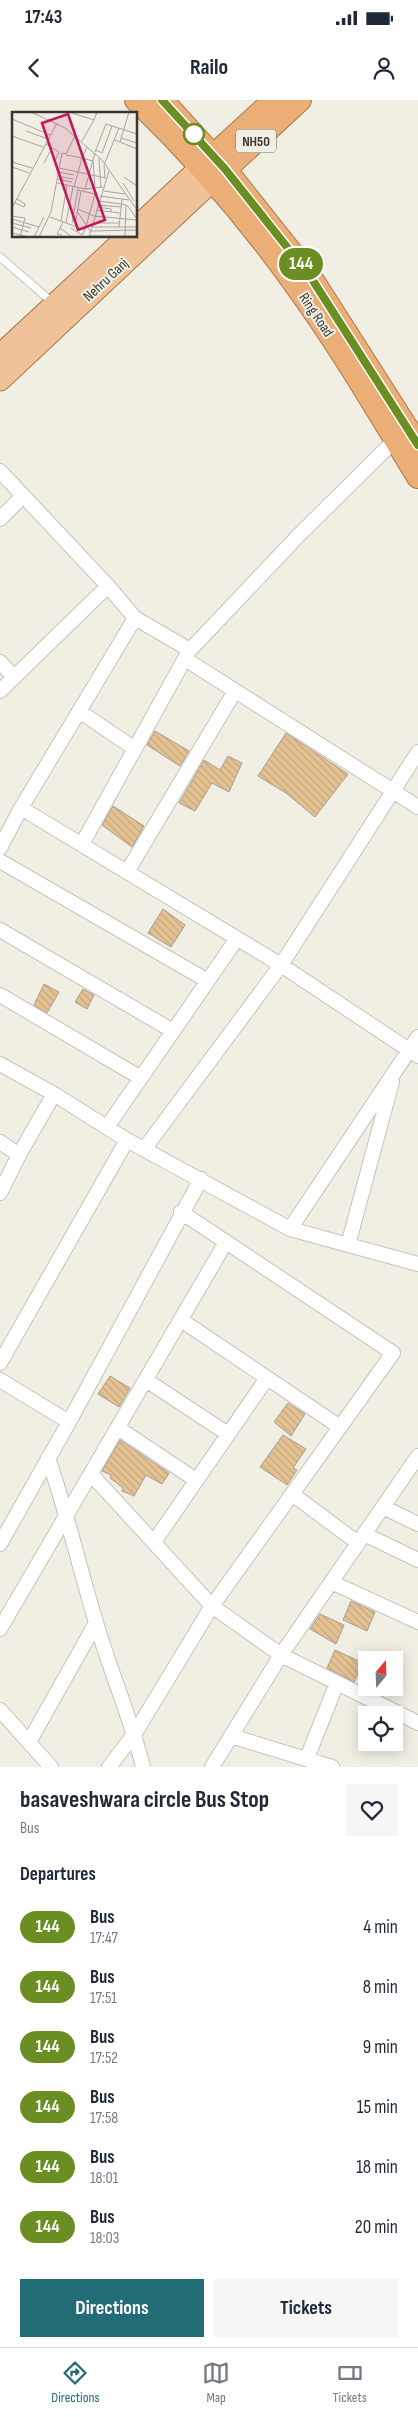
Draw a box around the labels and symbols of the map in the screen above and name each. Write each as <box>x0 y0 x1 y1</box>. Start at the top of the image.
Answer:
inset map <box>12 112 138 238</box>
unlabelled marker <box>183 123 205 145</box>
road number: NH50 <box>236 129 276 152</box>
line badge: 144 <box>272 248 330 280</box>
street label: Nehru Ganj <box>79 254 133 306</box>
street label: Ring Road <box>294 289 338 341</box>
north arrow <box>358 1651 402 1696</box>

